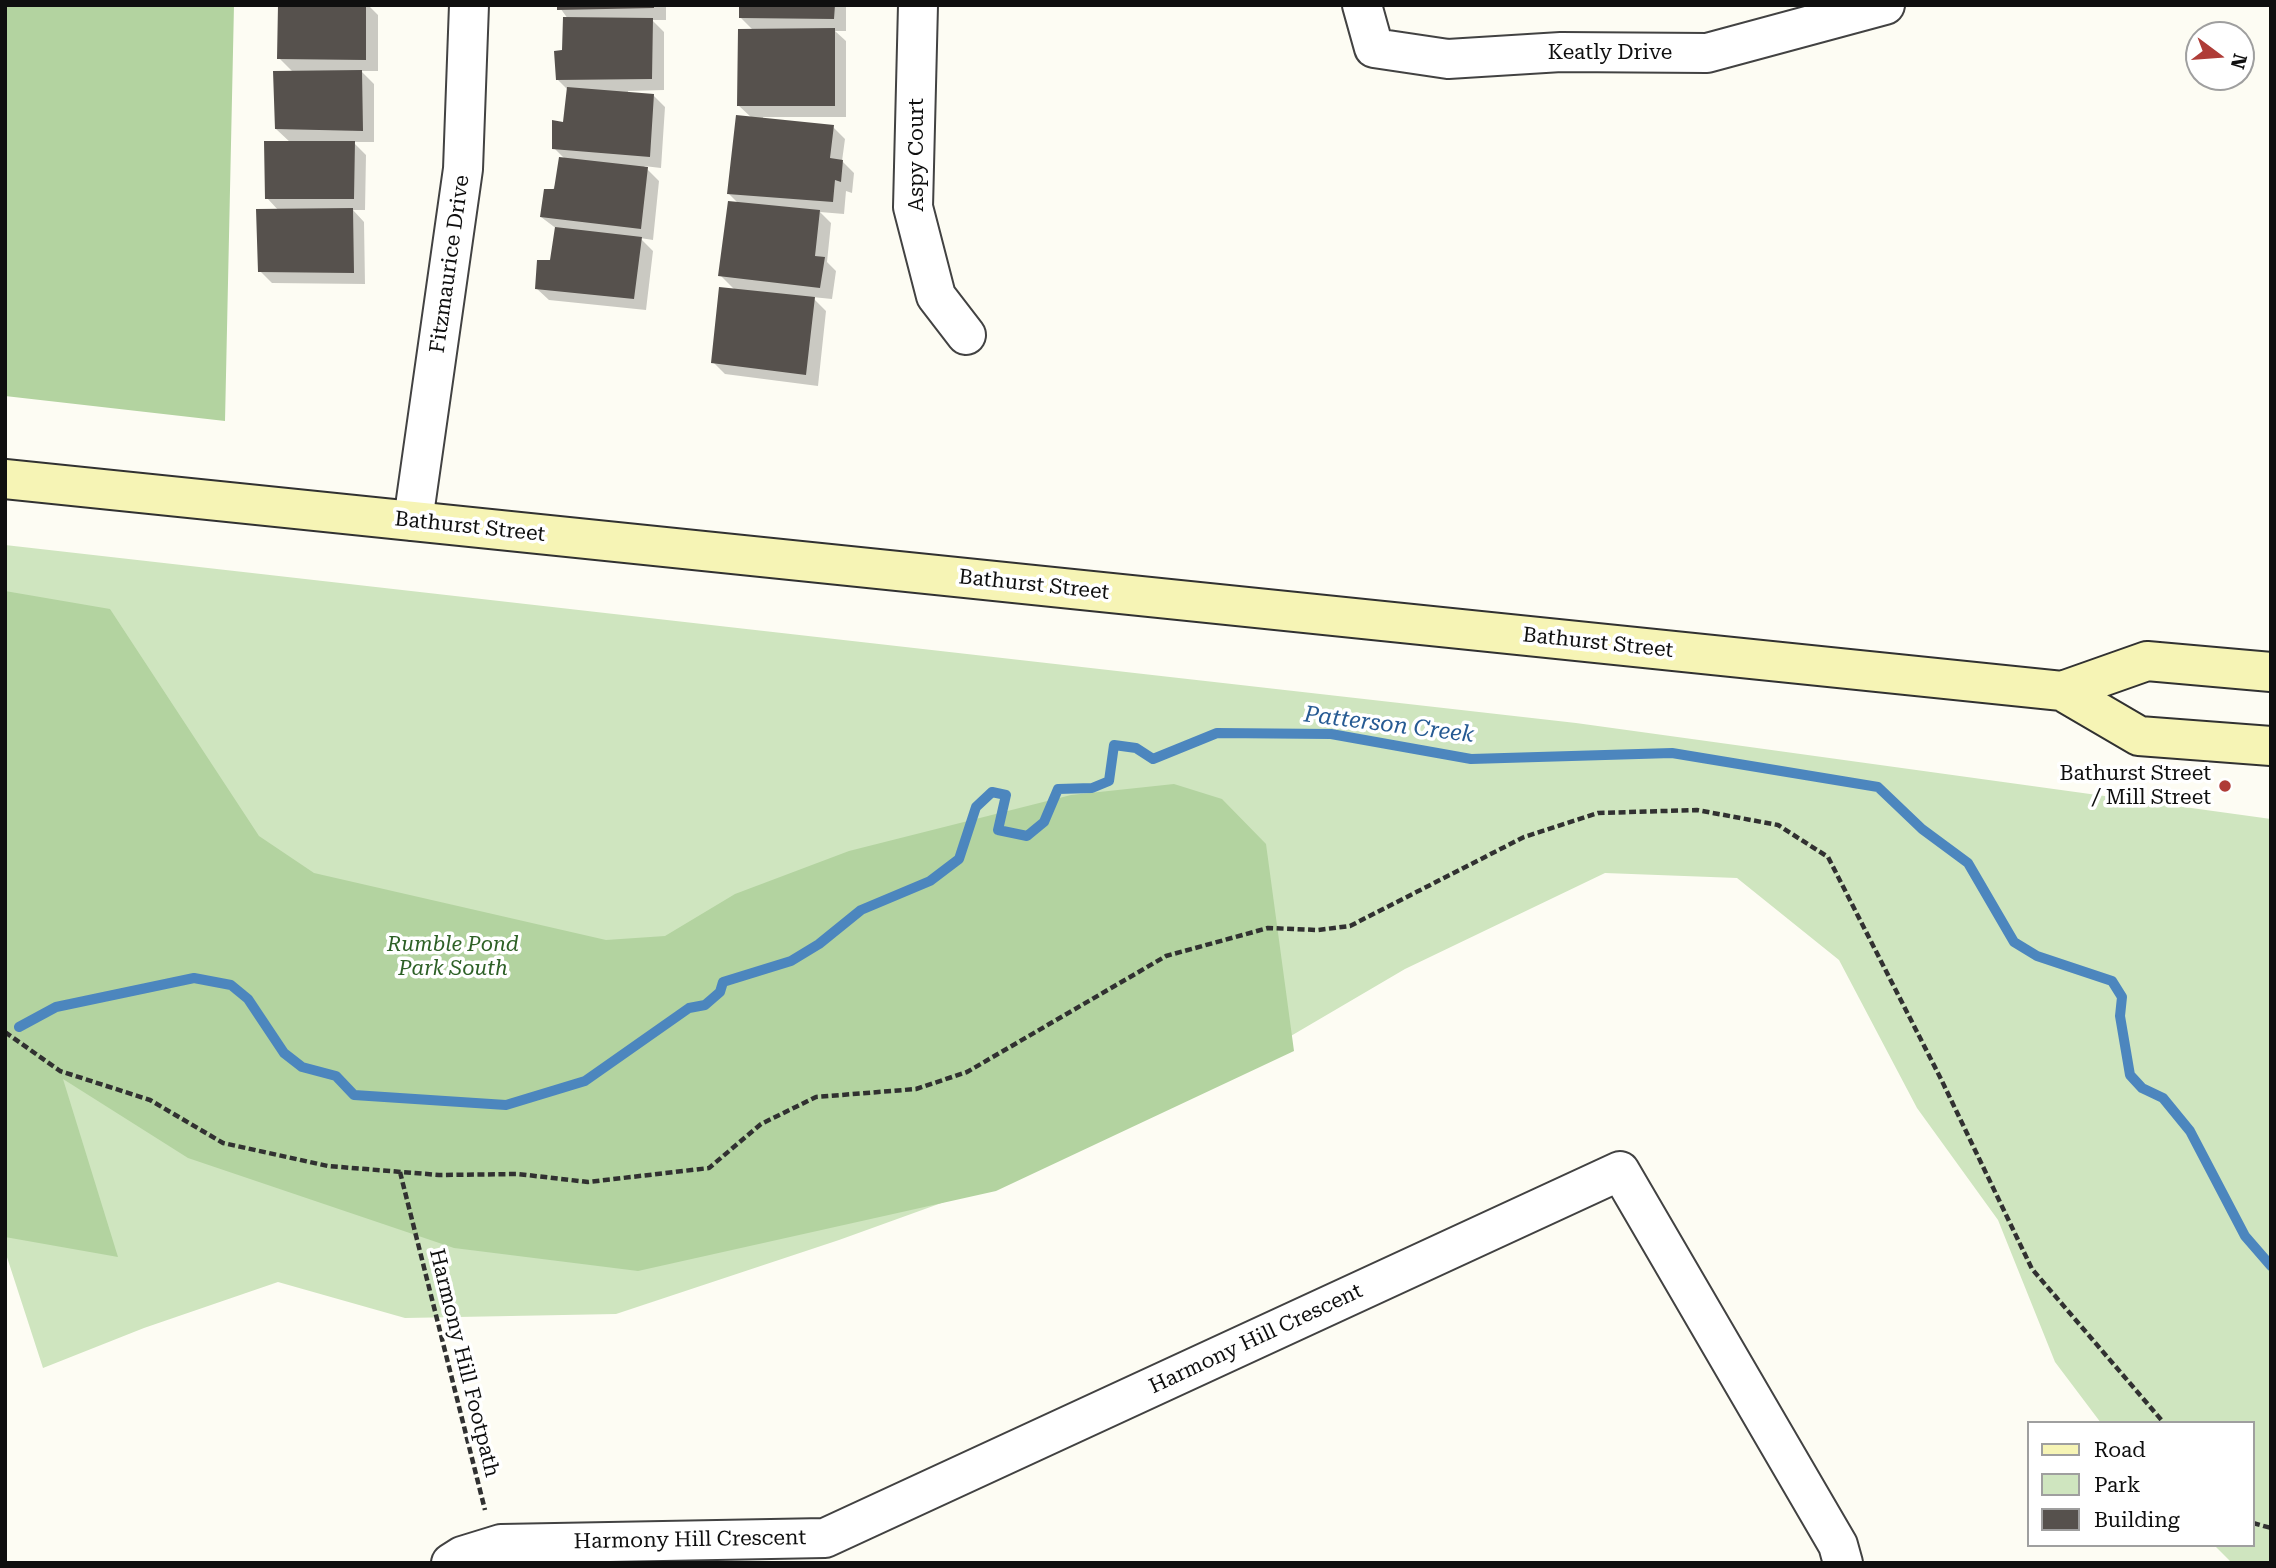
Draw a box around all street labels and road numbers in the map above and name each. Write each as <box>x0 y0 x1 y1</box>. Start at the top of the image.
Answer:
street label: Keatly Drive <box>1548 40 1672 66</box>
street label: Aspy Court <box>904 98 930 212</box>
street label: Fitzmaurice Drive <box>425 173 475 355</box>
street label: Bathurst Street <box>393 507 547 547</box>
street label: Bathurst Street <box>957 565 1111 605</box>
street label: Bathurst Street <box>1521 623 1675 663</box>
street label: Harmony Hill Footpath <box>423 1246 505 1480</box>
street label: Harmony Hill Crescent <box>1145 1278 1367 1400</box>
street label: Harmony Hill Crescent <box>574 1525 806 1555</box>

